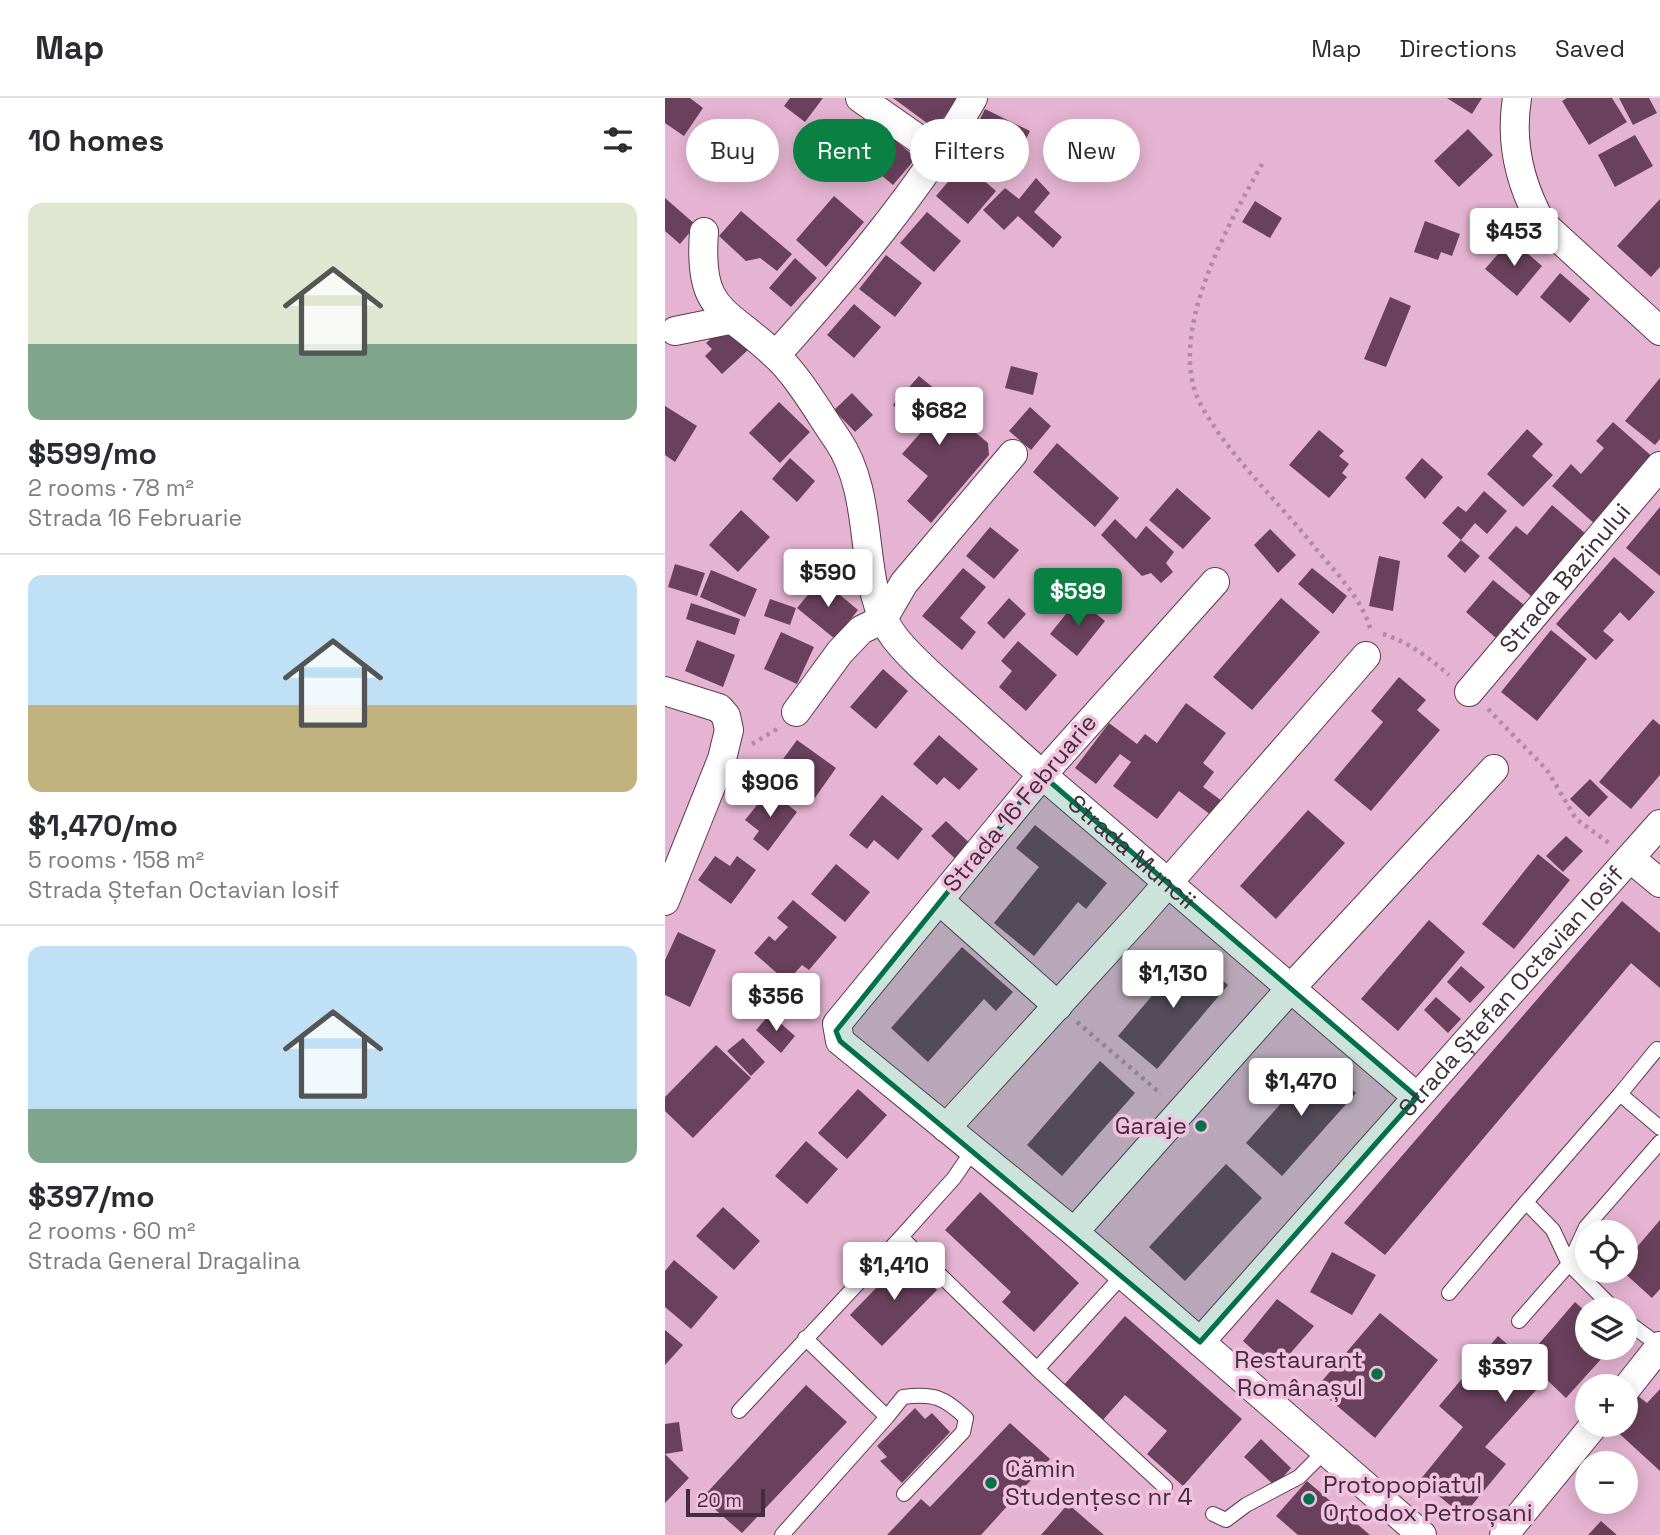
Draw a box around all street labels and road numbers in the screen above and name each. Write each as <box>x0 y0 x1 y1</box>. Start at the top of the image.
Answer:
street label: Strada Bazinului <box>1493 496 1637 659</box>
street label: Strada 16 Februarie <box>936 707 1103 898</box>
street label: Strada Muncii <box>1062 788 1203 916</box>
street label: Strada Ștefan Octavian Iosif <box>1392 859 1631 1123</box>

